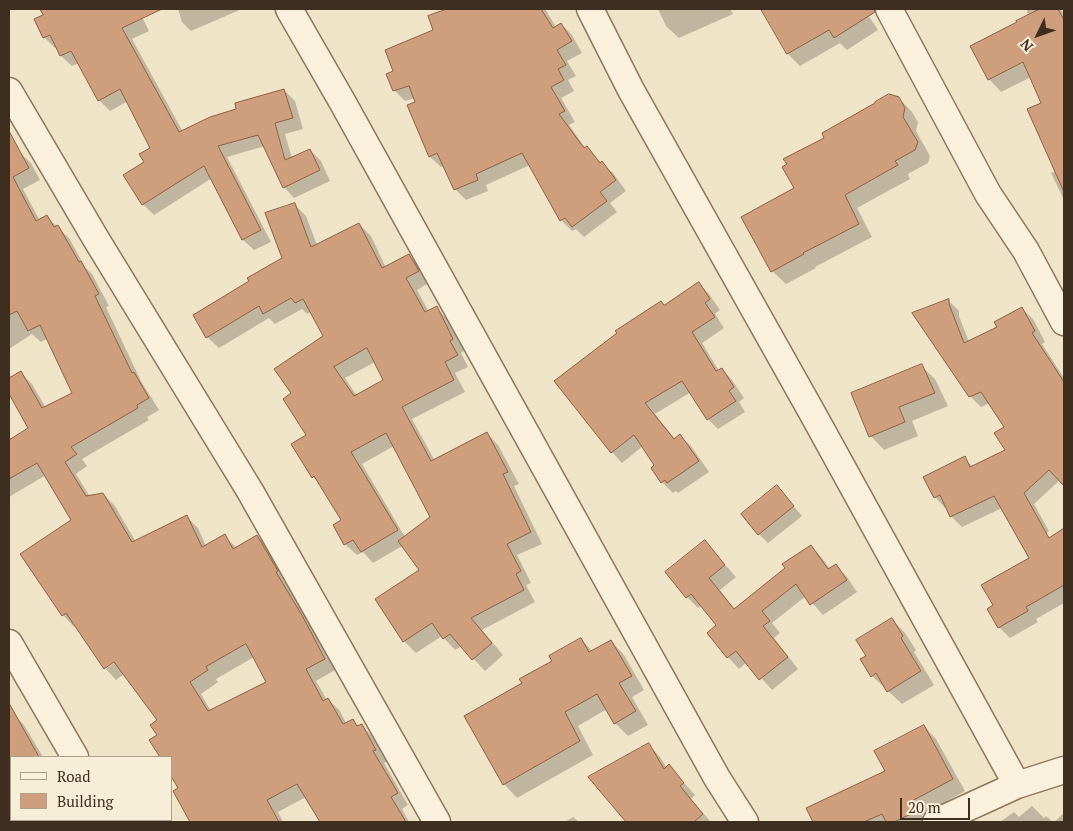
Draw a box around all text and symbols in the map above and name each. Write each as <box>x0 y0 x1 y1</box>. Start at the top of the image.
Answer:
north arrow <box>1013 10 1063 60</box>
text: N <box>1016 35 1037 56</box>
legend <box>10 756 172 821</box>
text: Road <box>57 766 90 786</box>
scale bar <box>903 788 973 820</box>
text: Building <box>57 791 114 811</box>
text: 20 m <box>908 797 941 817</box>

